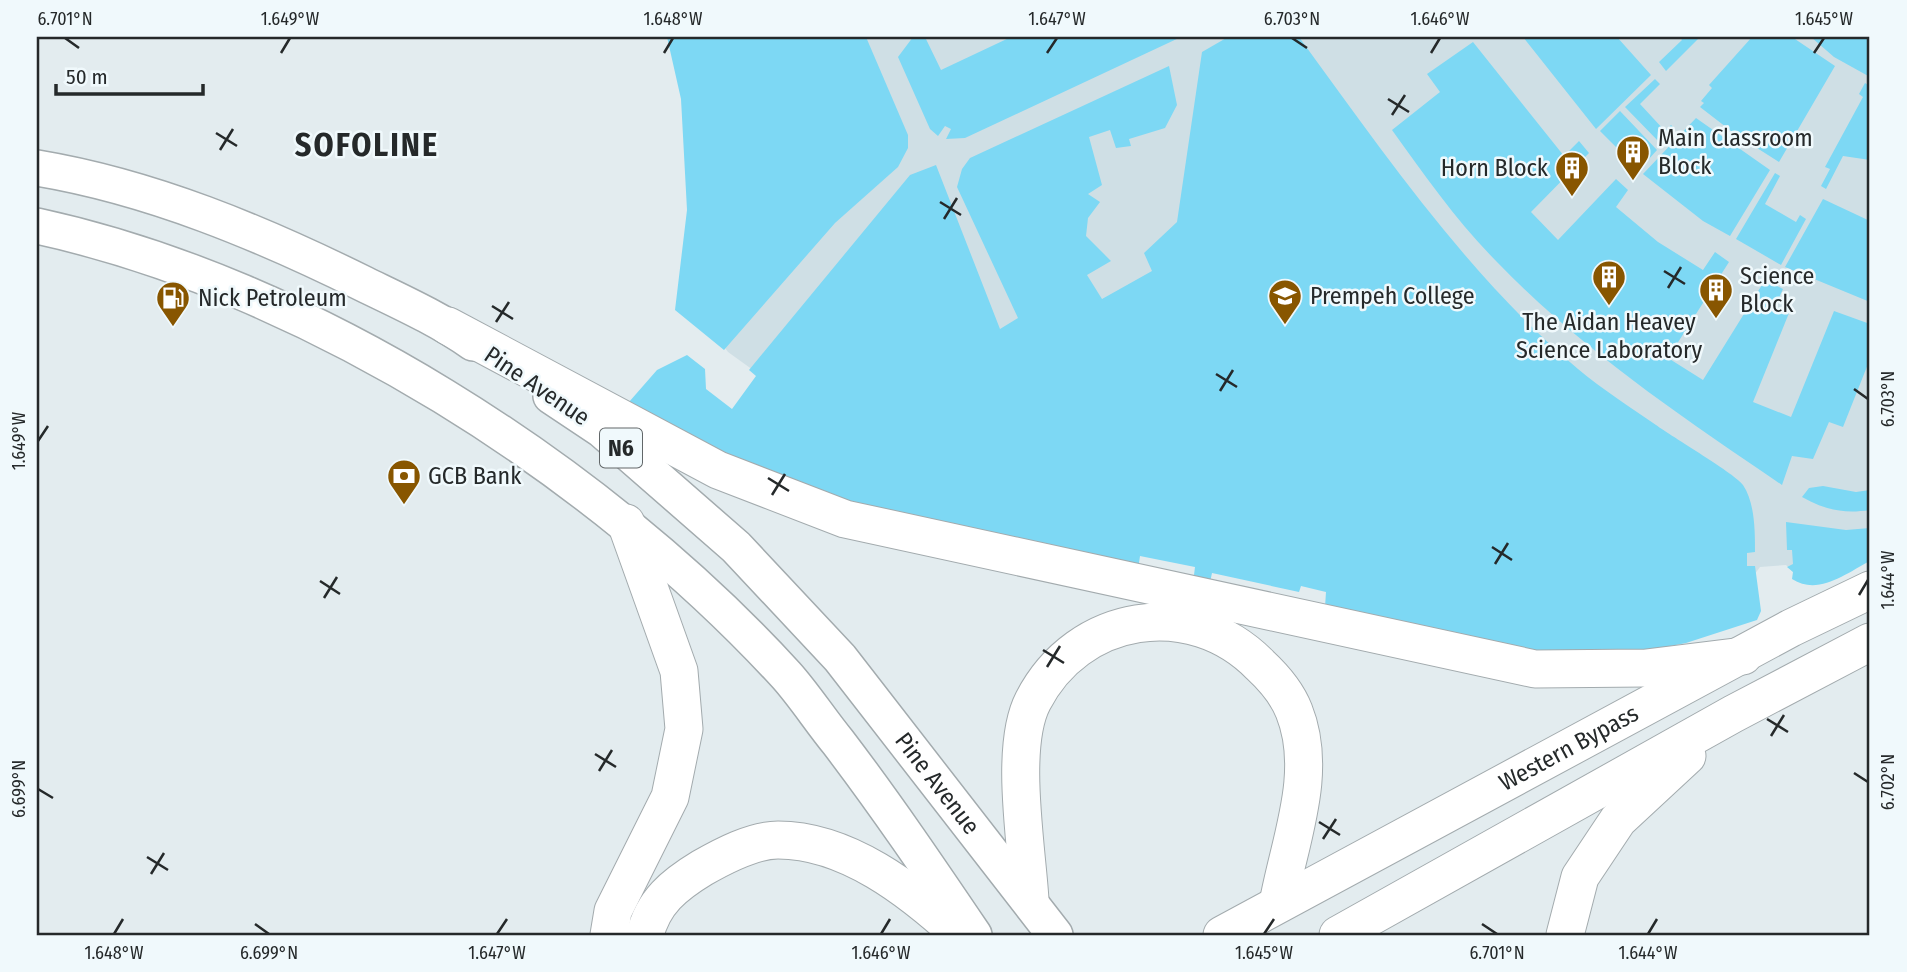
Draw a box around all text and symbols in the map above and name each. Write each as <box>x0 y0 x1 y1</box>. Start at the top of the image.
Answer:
text: 6.701°N <box>37 8 93 30</box>
text: 1.649°W <box>261 8 320 30</box>
text: 1.648°W <box>643 8 703 30</box>
text: 1.647°W <box>1028 8 1086 30</box>
text: 6.703°N <box>1264 8 1320 30</box>
text: 1.646°W <box>1411 8 1470 30</box>
text: 1.645°W <box>1795 8 1854 30</box>
scale bar <box>56 52 203 96</box>
text: 50 m <box>66 64 108 90</box>
place label: Main Classroom Block <box>1658 124 1813 180</box>
district label: SOFOLINE <box>295 126 439 164</box>
building icon: Main Classroom Block <box>1614 133 1652 182</box>
building icon: Horn Block <box>1553 149 1591 198</box>
place label: Horn Block <box>1441 154 1549 182</box>
building icon: The Aidan Heavey Science Laboratory <box>1590 258 1628 307</box>
place label: Science Block <box>1740 262 1814 318</box>
building icon: Science Block <box>1697 271 1735 320</box>
school or university icon: Prempeh College <box>1266 277 1304 326</box>
fuel station icon: Nick Petroleum <box>154 279 192 328</box>
place label: Prempeh College <box>1310 282 1475 310</box>
place label: Nick Petroleum <box>198 284 347 312</box>
place label: The Aidan Heavey Science Laboratory <box>1516 308 1702 364</box>
street label: Pine Avenue <box>479 341 595 431</box>
text: 6.703°N <box>1877 371 1899 427</box>
text: 1.649°W <box>8 411 30 470</box>
road number: N6 <box>600 428 642 468</box>
bank icon: GCB Bank <box>385 457 423 506</box>
place label: GCB Bank <box>428 462 522 490</box>
text: 1.644°W <box>1877 550 1899 609</box>
street label: Western Bypass <box>1494 699 1643 797</box>
street label: Pine Avenue <box>889 727 985 840</box>
text: 6.702°N <box>1877 754 1899 810</box>
text: 6.699°N <box>8 760 30 818</box>
text: 1.648°W <box>84 942 144 964</box>
text: 6.699°N <box>240 942 298 964</box>
text: 1.647°W <box>468 942 526 964</box>
text: 1.646°W <box>852 942 911 964</box>
text: 1.645°W <box>1235 942 1294 964</box>
text: 6.701°N <box>1469 942 1525 964</box>
text: 1.644°W <box>1619 942 1678 964</box>

